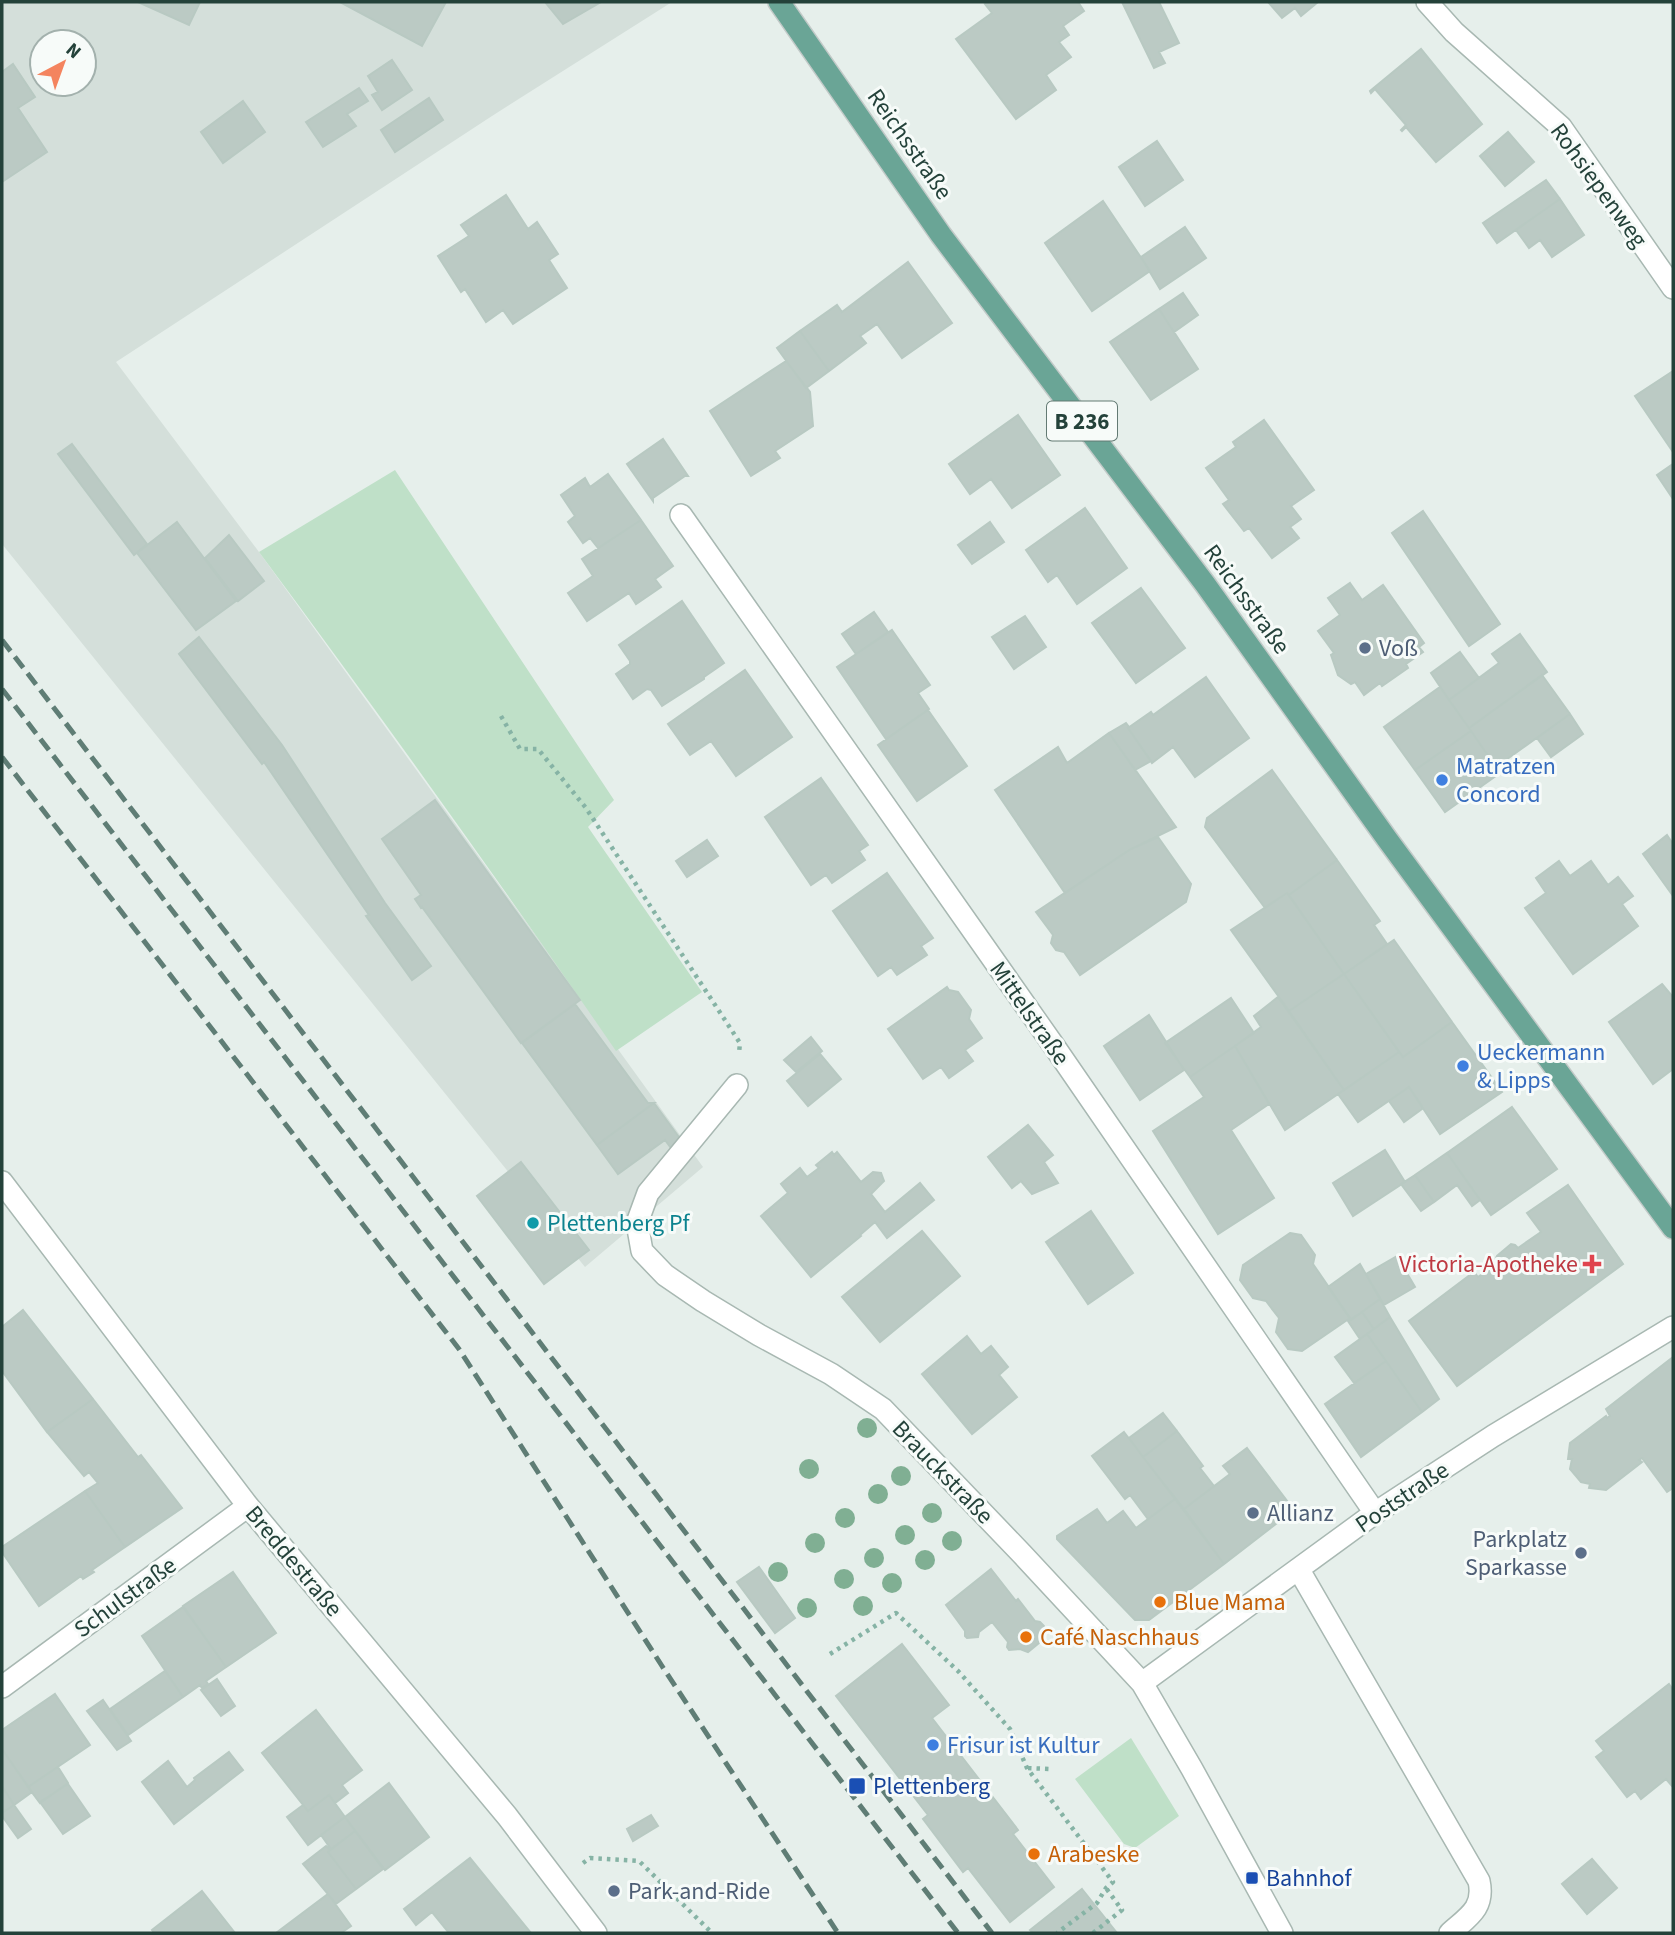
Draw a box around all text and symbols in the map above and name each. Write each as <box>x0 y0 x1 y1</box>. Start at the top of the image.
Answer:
north arrow <box>28 28 98 98</box>
text: N <box>60 37 87 66</box>
street label: Reichsstraße <box>858 82 961 207</box>
street label: Rohsiepenweg <box>1541 116 1656 255</box>
road number: B 236 <box>1047 402 1117 440</box>
street label: Reichsstraße <box>1195 537 1299 662</box>
place label: Voß <box>1379 631 1418 666</box>
marker: Voß <box>1357 640 1373 656</box>
place label: Matratzen Concord <box>1456 749 1556 812</box>
marker: Matratzen Concord <box>1434 772 1450 788</box>
street label: Mittelstraße <box>981 954 1078 1073</box>
place label: Ueckermann & Lipps <box>1477 1035 1605 1098</box>
marker: Ueckermann & Lipps <box>1455 1058 1471 1074</box>
place label: Plettenberg Pf <box>547 1206 691 1241</box>
marker: Plettenberg Pf <box>525 1215 541 1231</box>
place label: Victoria-Apotheke <box>1399 1247 1578 1282</box>
marker: Victoria-Apotheke <box>1584 1256 1600 1272</box>
street label: Brauckstraße <box>884 1412 1001 1532</box>
street label: Poststraße <box>1348 1453 1456 1542</box>
place label: Allianz <box>1267 1496 1334 1531</box>
street label: Breddestraße <box>237 1498 351 1625</box>
marker: Allianz <box>1245 1505 1261 1521</box>
place label: Parkplatz Sparkasse <box>1465 1522 1567 1585</box>
marker: Parkplatz Sparkasse <box>1573 1545 1589 1561</box>
street label: Schulstraße <box>67 1548 184 1647</box>
place label: Blue Mama <box>1174 1585 1286 1620</box>
marker: Blue Mama <box>1152 1594 1168 1610</box>
place label: Café Naschhaus <box>1040 1620 1199 1655</box>
marker: Café Naschhaus <box>1018 1629 1034 1645</box>
place label: Frisur ist Kultur <box>947 1728 1100 1763</box>
marker: Frisur ist Kultur <box>925 1737 941 1753</box>
place label: Plettenberg <box>873 1769 990 1804</box>
marker: Plettenberg <box>847 1776 867 1796</box>
place label: Arabeske <box>1048 1837 1139 1872</box>
marker: Arabeske <box>1026 1846 1042 1862</box>
place label: Bahnhof <box>1266 1861 1352 1896</box>
marker: Bahnhof <box>1244 1870 1260 1886</box>
place label: Park-and-Ride <box>628 1874 770 1909</box>
marker: Park-and-Ride <box>606 1883 622 1899</box>

